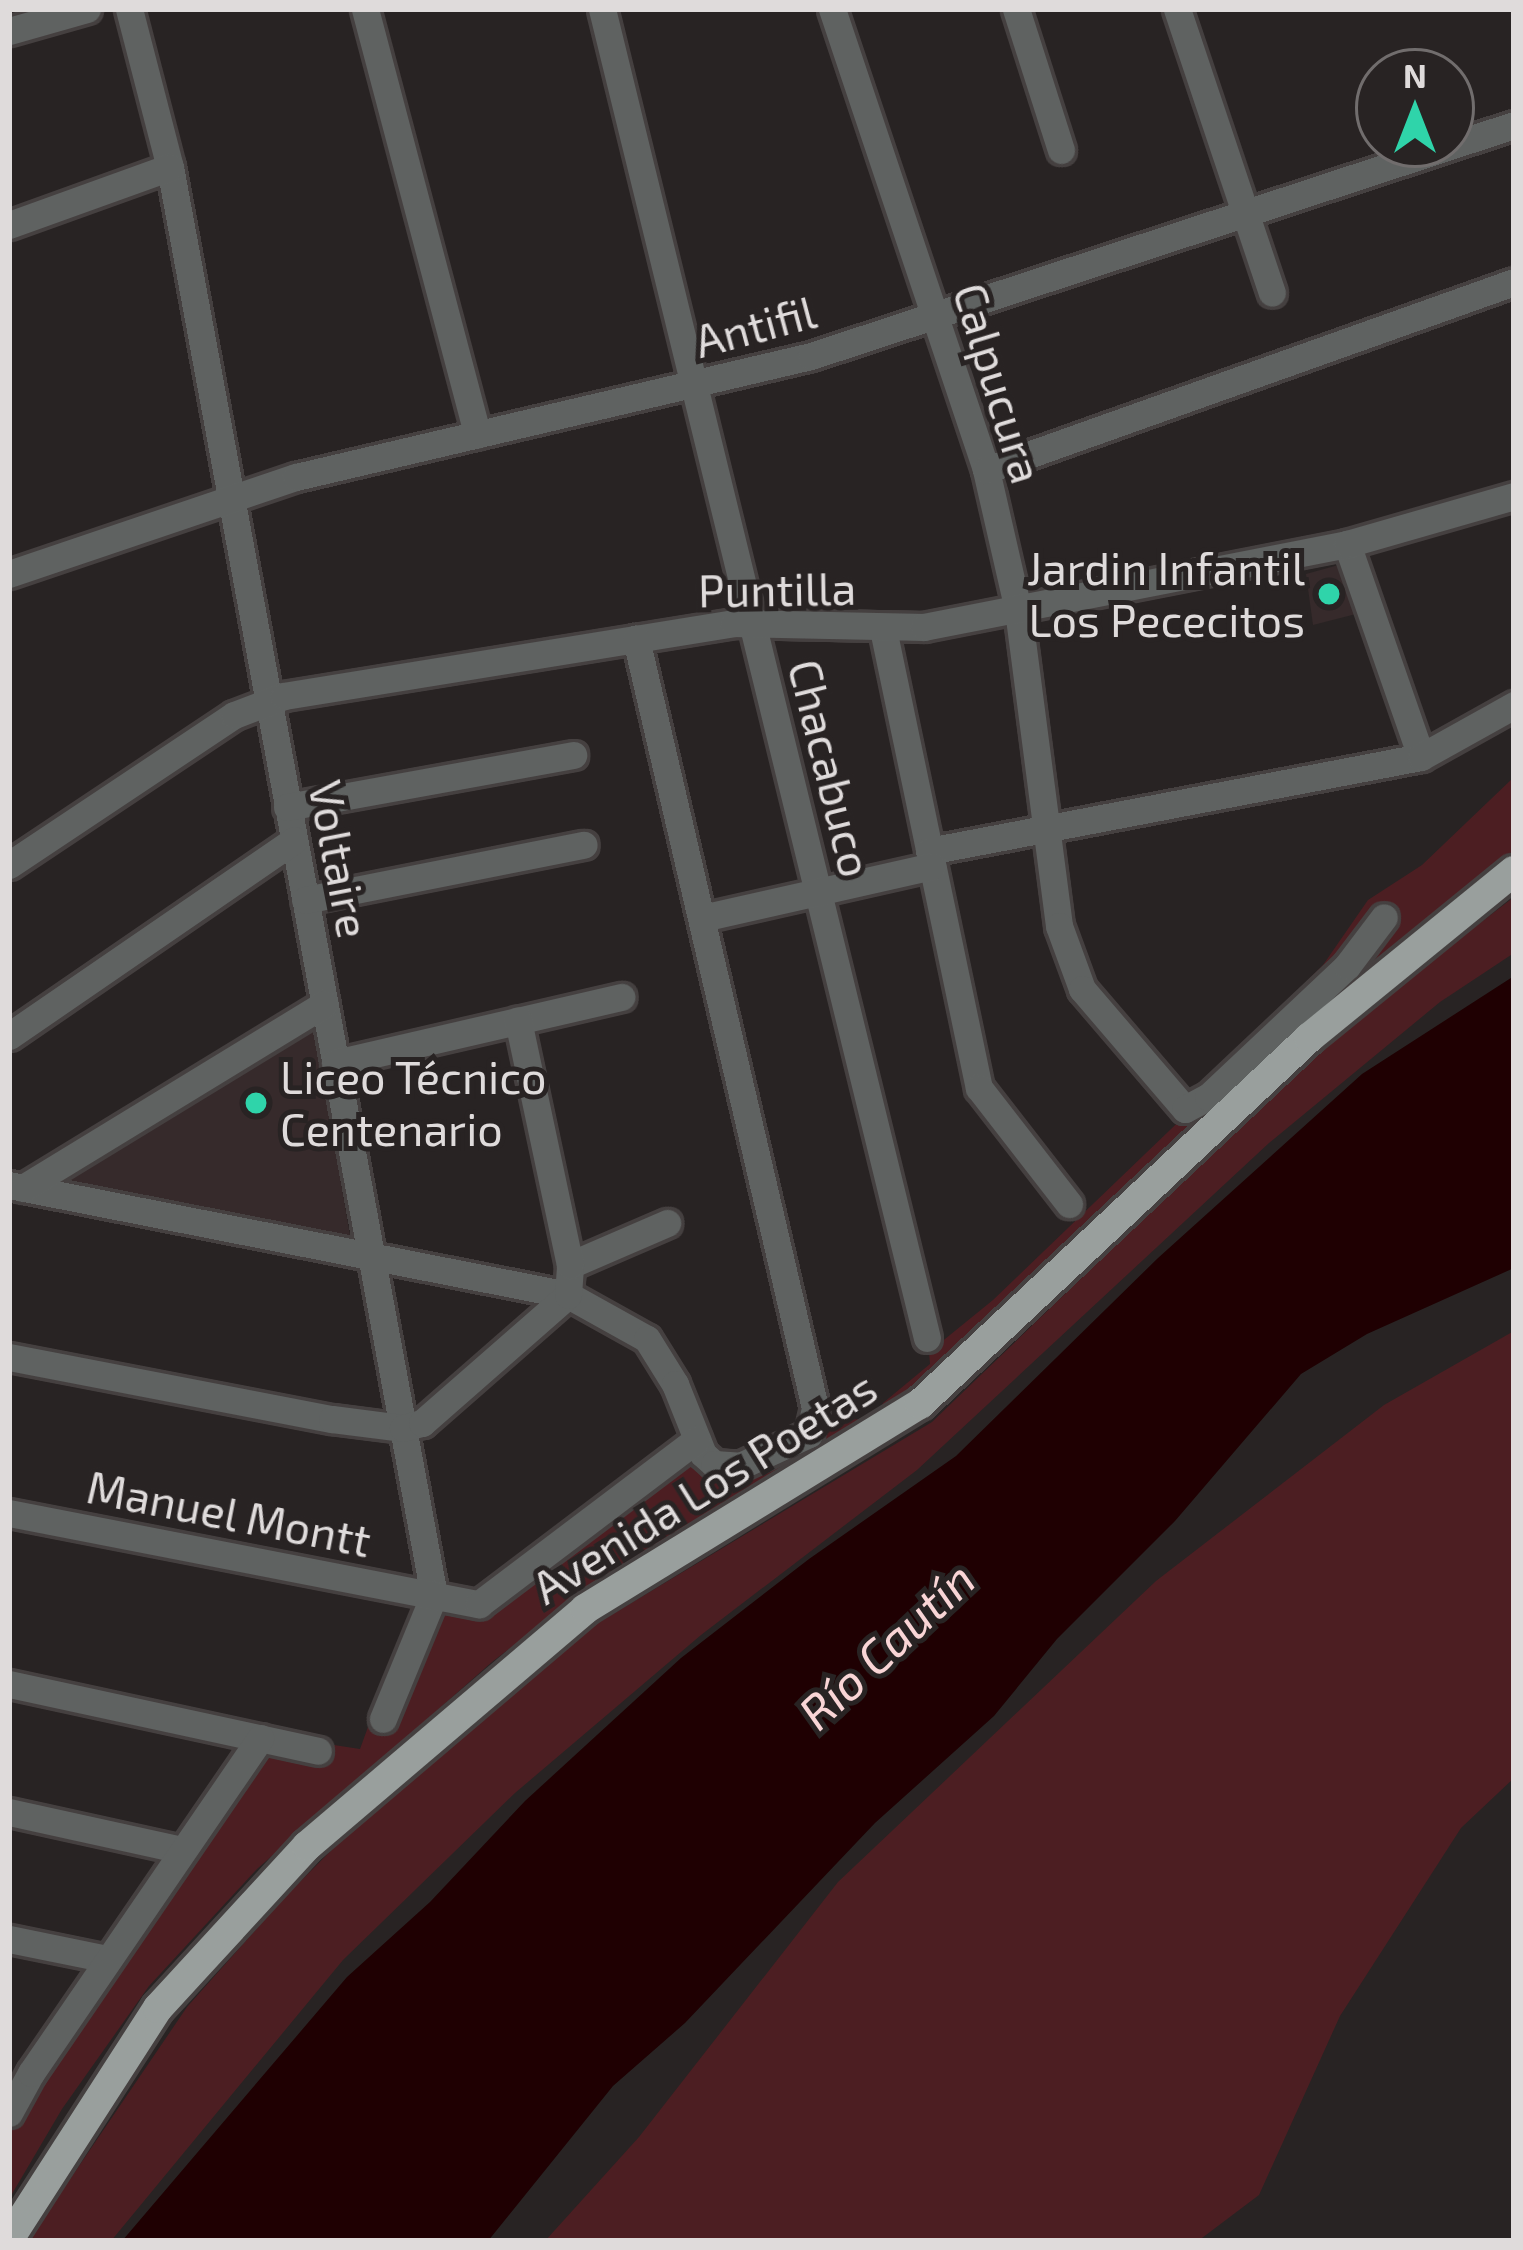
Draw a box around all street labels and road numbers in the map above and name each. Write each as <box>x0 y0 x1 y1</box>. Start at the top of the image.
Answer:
street label: Calpucura <box>943 277 1055 489</box>
street label: Antifil <box>689 284 821 368</box>
street label: Puntilla <box>697 561 857 617</box>
street label: Chacabuco <box>778 654 884 882</box>
street label: Voltaire <box>298 776 382 942</box>
street label: Avenida Los Poetas <box>522 1359 886 1615</box>
street label: Manuel Montt <box>82 1459 376 1567</box>

